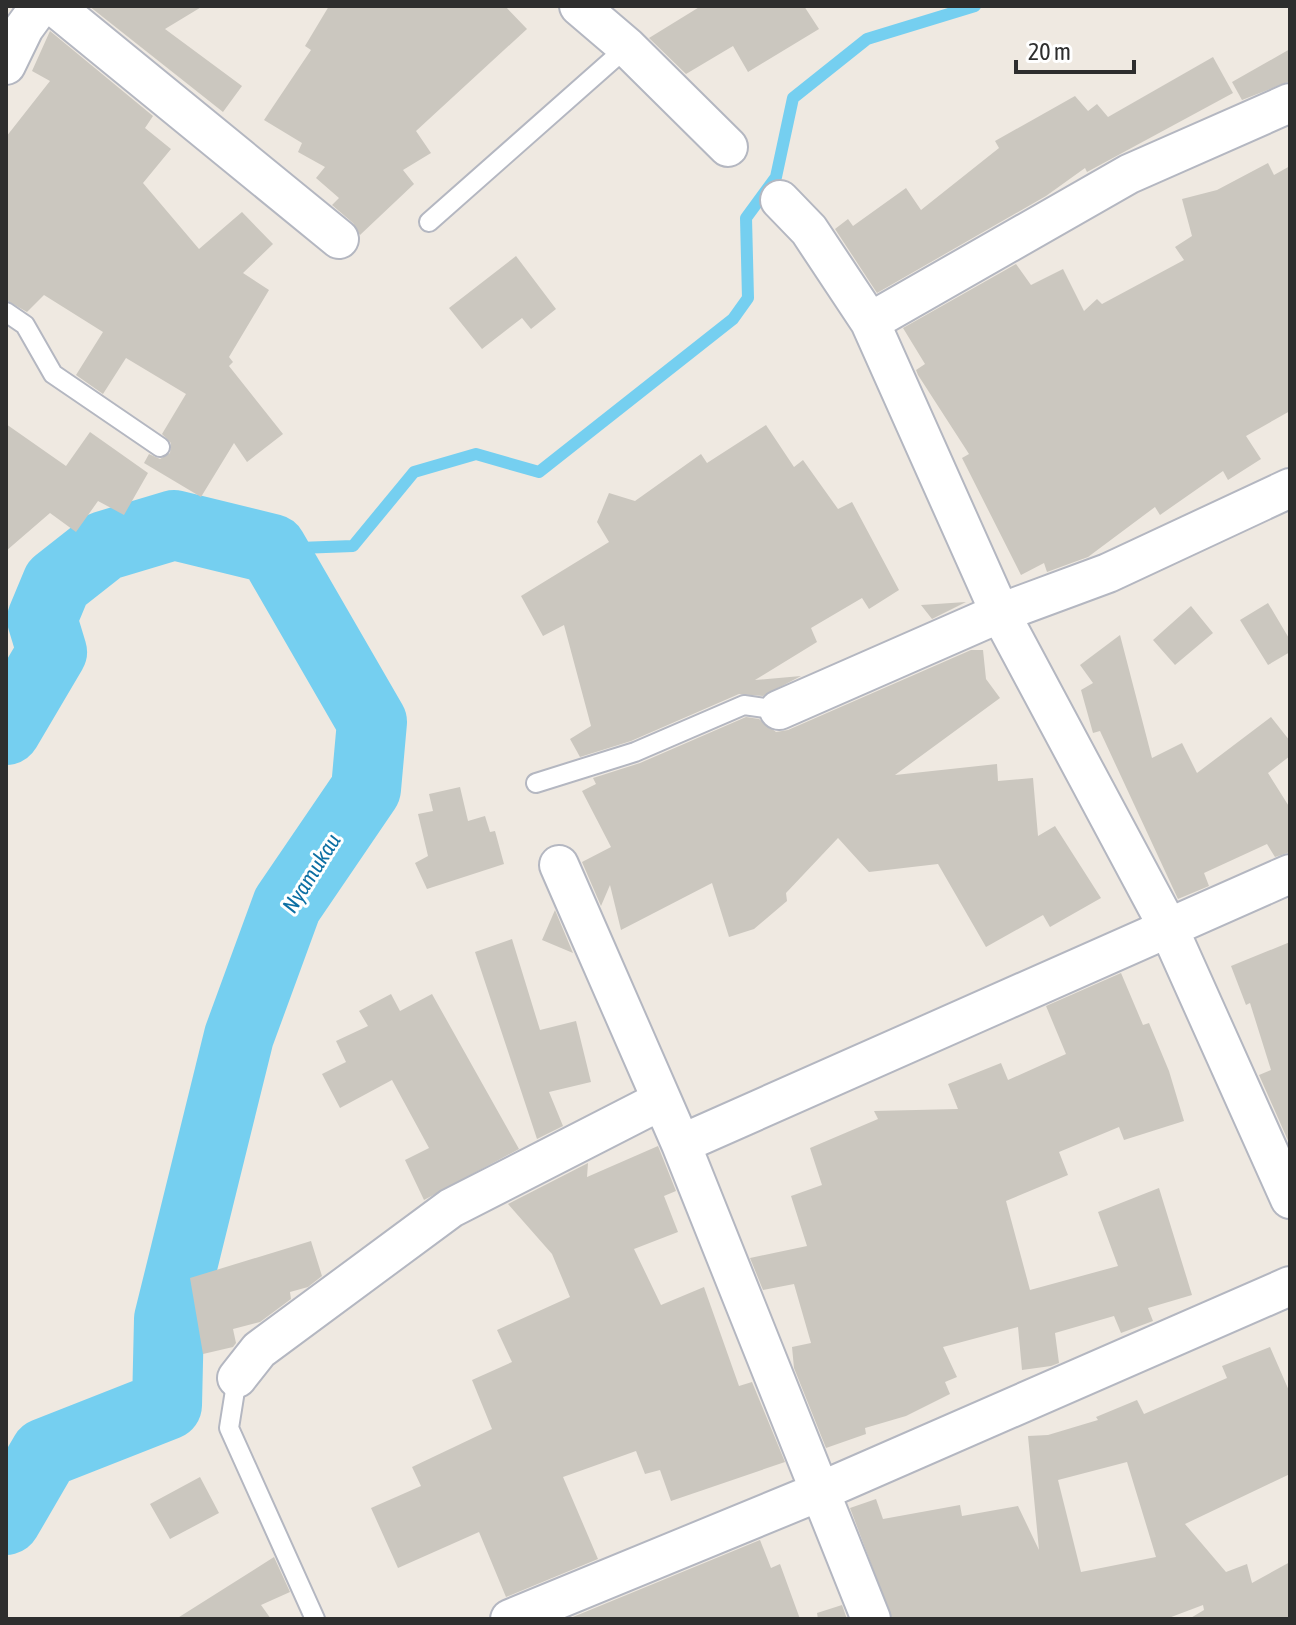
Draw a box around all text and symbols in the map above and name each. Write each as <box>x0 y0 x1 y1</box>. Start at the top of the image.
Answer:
scale bar <box>1016 24 1134 74</box>
text: 20 m <box>1028 38 1071 65</box>
water label: Nyamukau <box>276 828 346 917</box>

